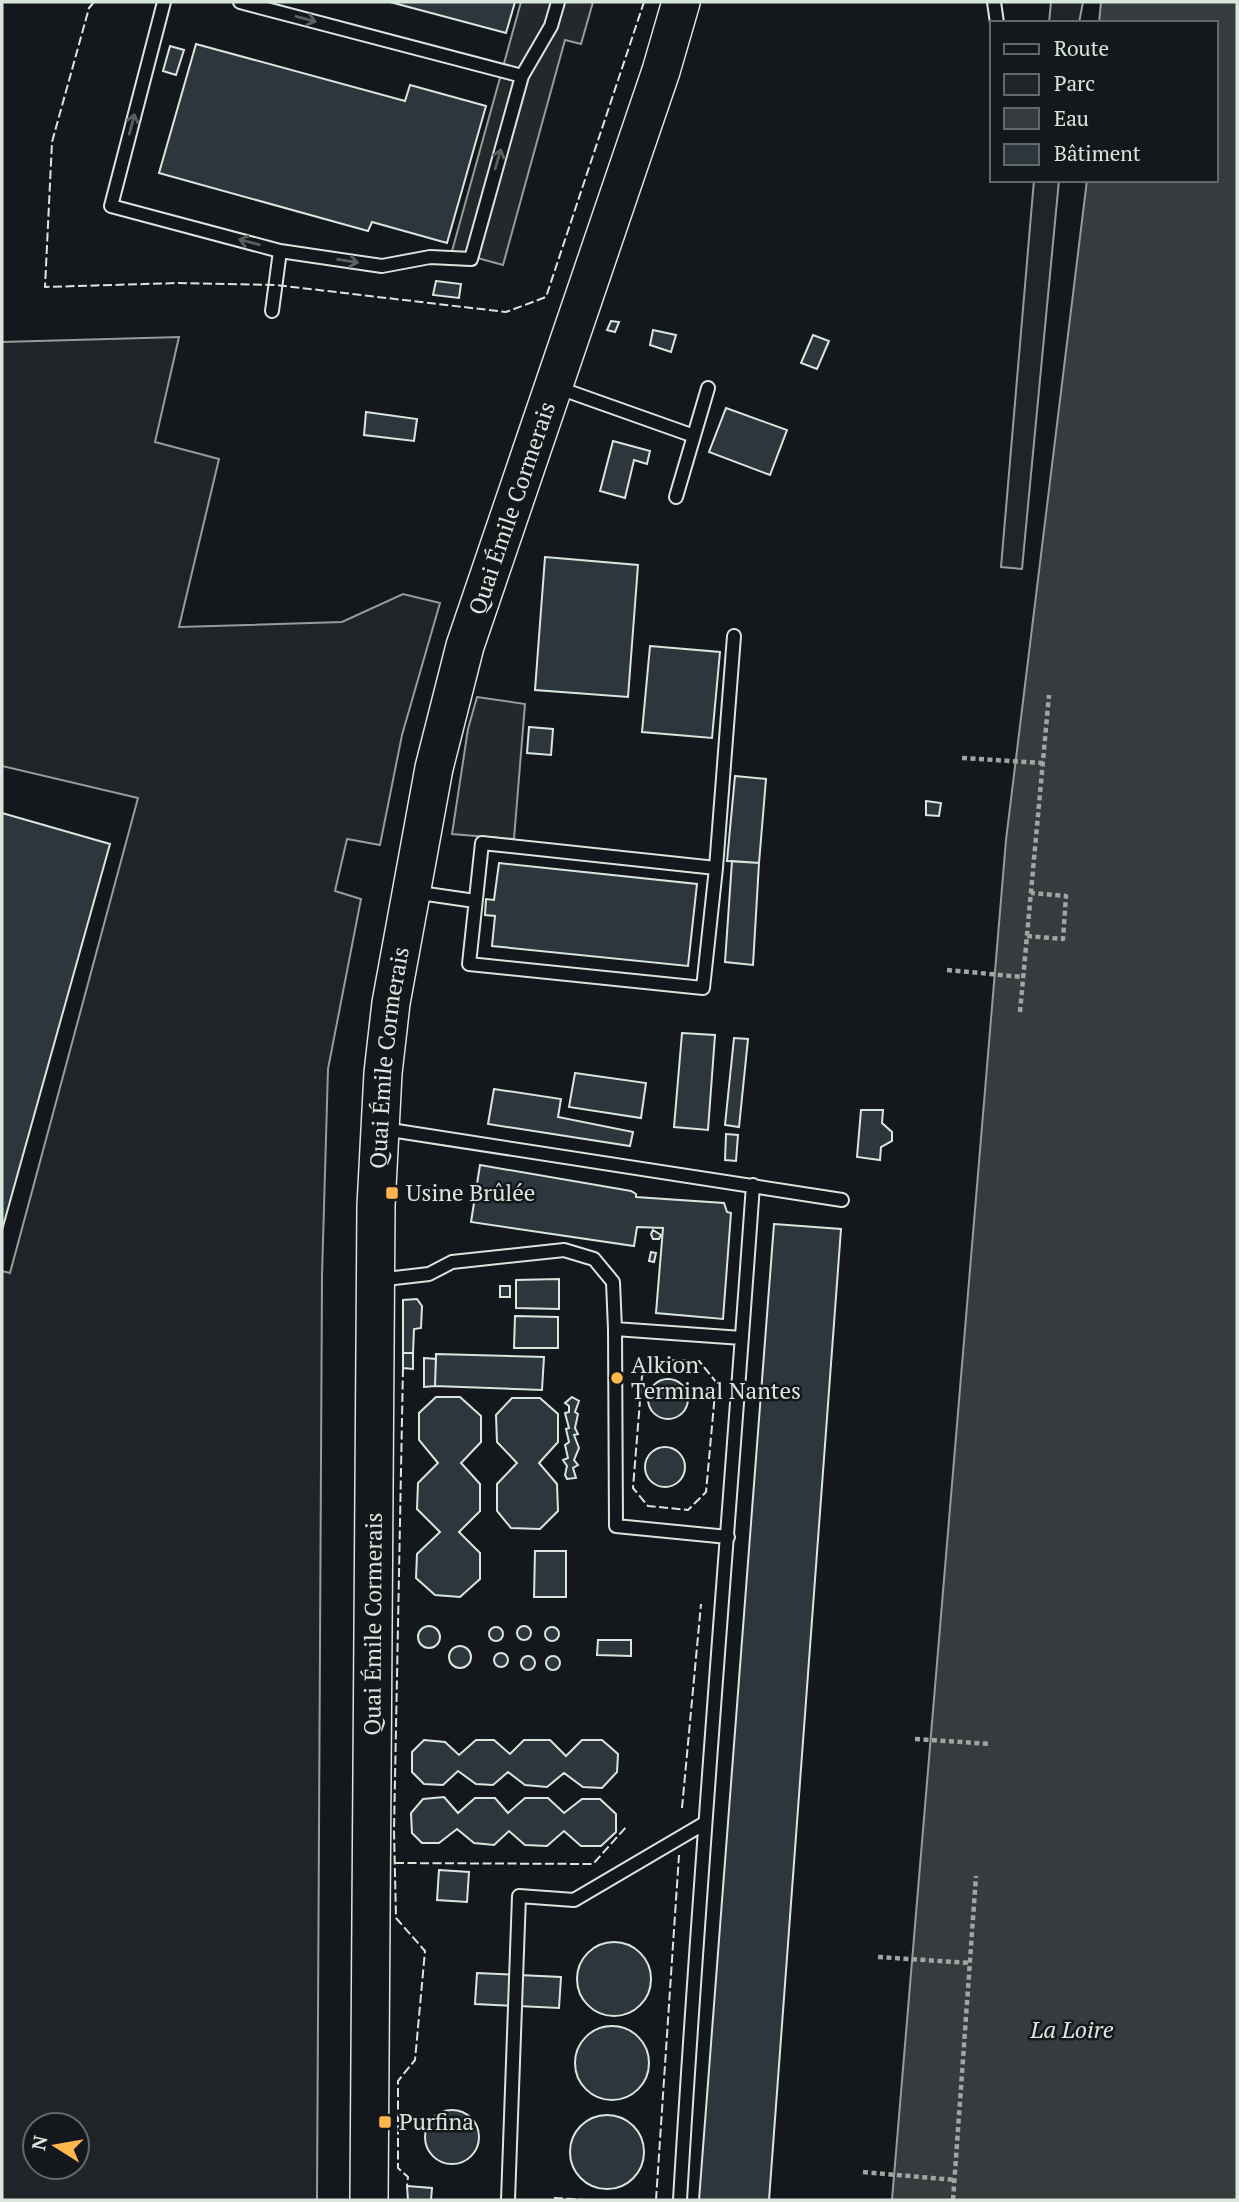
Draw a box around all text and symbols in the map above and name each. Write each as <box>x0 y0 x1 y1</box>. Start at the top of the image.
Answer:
one-way arrow <box>295 13 317 26</box>
legend <box>990 21 1218 182</box>
text: Route <box>1054 34 1109 62</box>
text: Parc <box>1054 69 1095 97</box>
text: Eau <box>1054 104 1089 132</box>
one-way arrow <box>126 113 139 136</box>
text: Bâtiment <box>1054 139 1141 167</box>
one-way arrow <box>493 148 506 170</box>
one-way arrow <box>238 235 260 248</box>
one-way arrow <box>336 255 359 268</box>
street label: Quai Émile Cormerais <box>461 397 562 619</box>
street label: Quai Émile Cormerais <box>362 944 416 1170</box>
place label: Usine Brûlée <box>406 1177 535 1208</box>
marker: Usine Brûlée <box>384 1185 400 1201</box>
place label: Alkion Terminal Nantes <box>631 1349 801 1406</box>
marker: Alkion Terminal Nantes <box>609 1370 625 1386</box>
street label: Quai Émile Cormerais <box>356 1512 389 1736</box>
water label: La Loire <box>1029 2013 1114 2045</box>
place label: Purfina <box>399 2106 474 2137</box>
north arrow <box>21 2111 91 2181</box>
marker: Purfina <box>377 2114 393 2130</box>
text: N <box>25 2133 53 2152</box>

